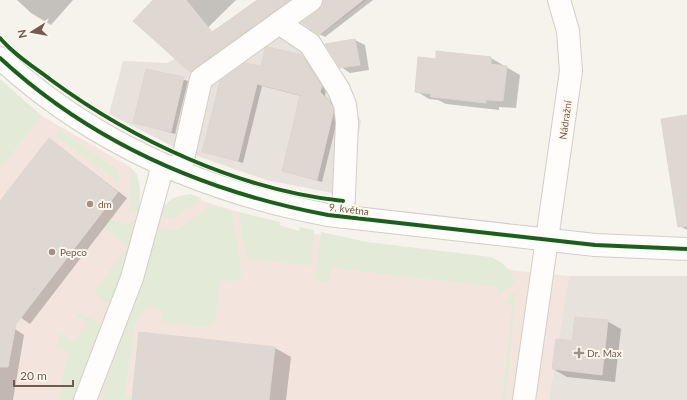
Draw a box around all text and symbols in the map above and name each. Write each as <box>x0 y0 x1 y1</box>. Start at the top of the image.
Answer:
north arrow <box>12 12 52 52</box>
text: N <box>15 29 29 39</box>
street label: Nádražní <box>556 99 574 140</box>
place label: dm <box>98 198 112 210</box>
marker: dm <box>85 199 95 209</box>
street label: 9. května <box>328 201 370 217</box>
place label: Pepco <box>60 246 87 258</box>
marker: Pepco <box>47 247 57 257</box>
place label: Dr. Max <box>587 347 622 359</box>
marker: Dr. Max <box>574 348 584 358</box>
scale bar <box>14 362 73 388</box>
text: 20 m <box>20 368 47 383</box>

